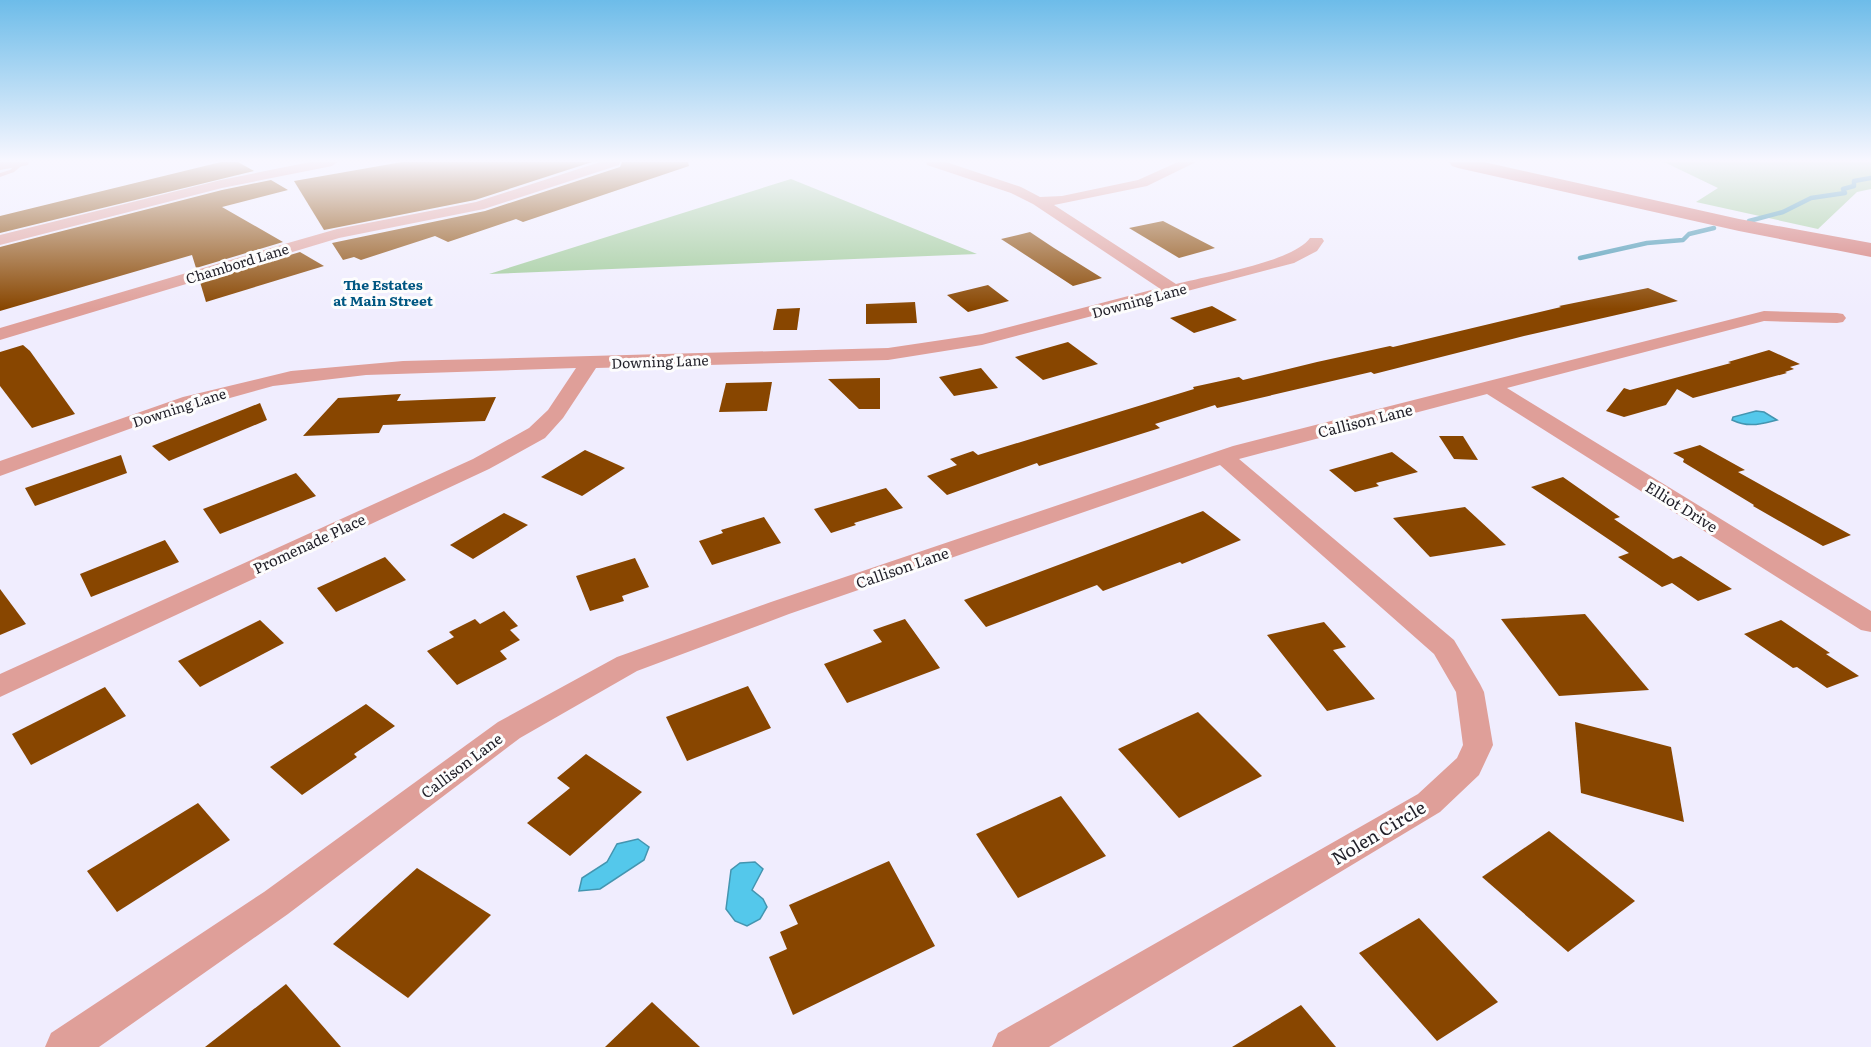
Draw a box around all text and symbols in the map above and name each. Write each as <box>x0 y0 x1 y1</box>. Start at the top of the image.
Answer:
street label: Chambord Lane <box>183 238 291 288</box>
district label: The Estates at Main Street <box>333 274 434 310</box>
street label: Downing Lane <box>1089 278 1189 322</box>
street label: Downing Lane <box>611 349 709 373</box>
street label: Downing Lane <box>130 382 228 432</box>
street label: Callison Lane <box>1315 397 1415 443</box>
street label: Elliot Drive <box>1641 475 1723 537</box>
street label: Promenade Place <box>249 507 369 579</box>
street label: Callison Lane <box>852 540 952 594</box>
street label: Callison Lane <box>415 727 507 803</box>
street label: Nolen Circle <box>1326 793 1430 871</box>

